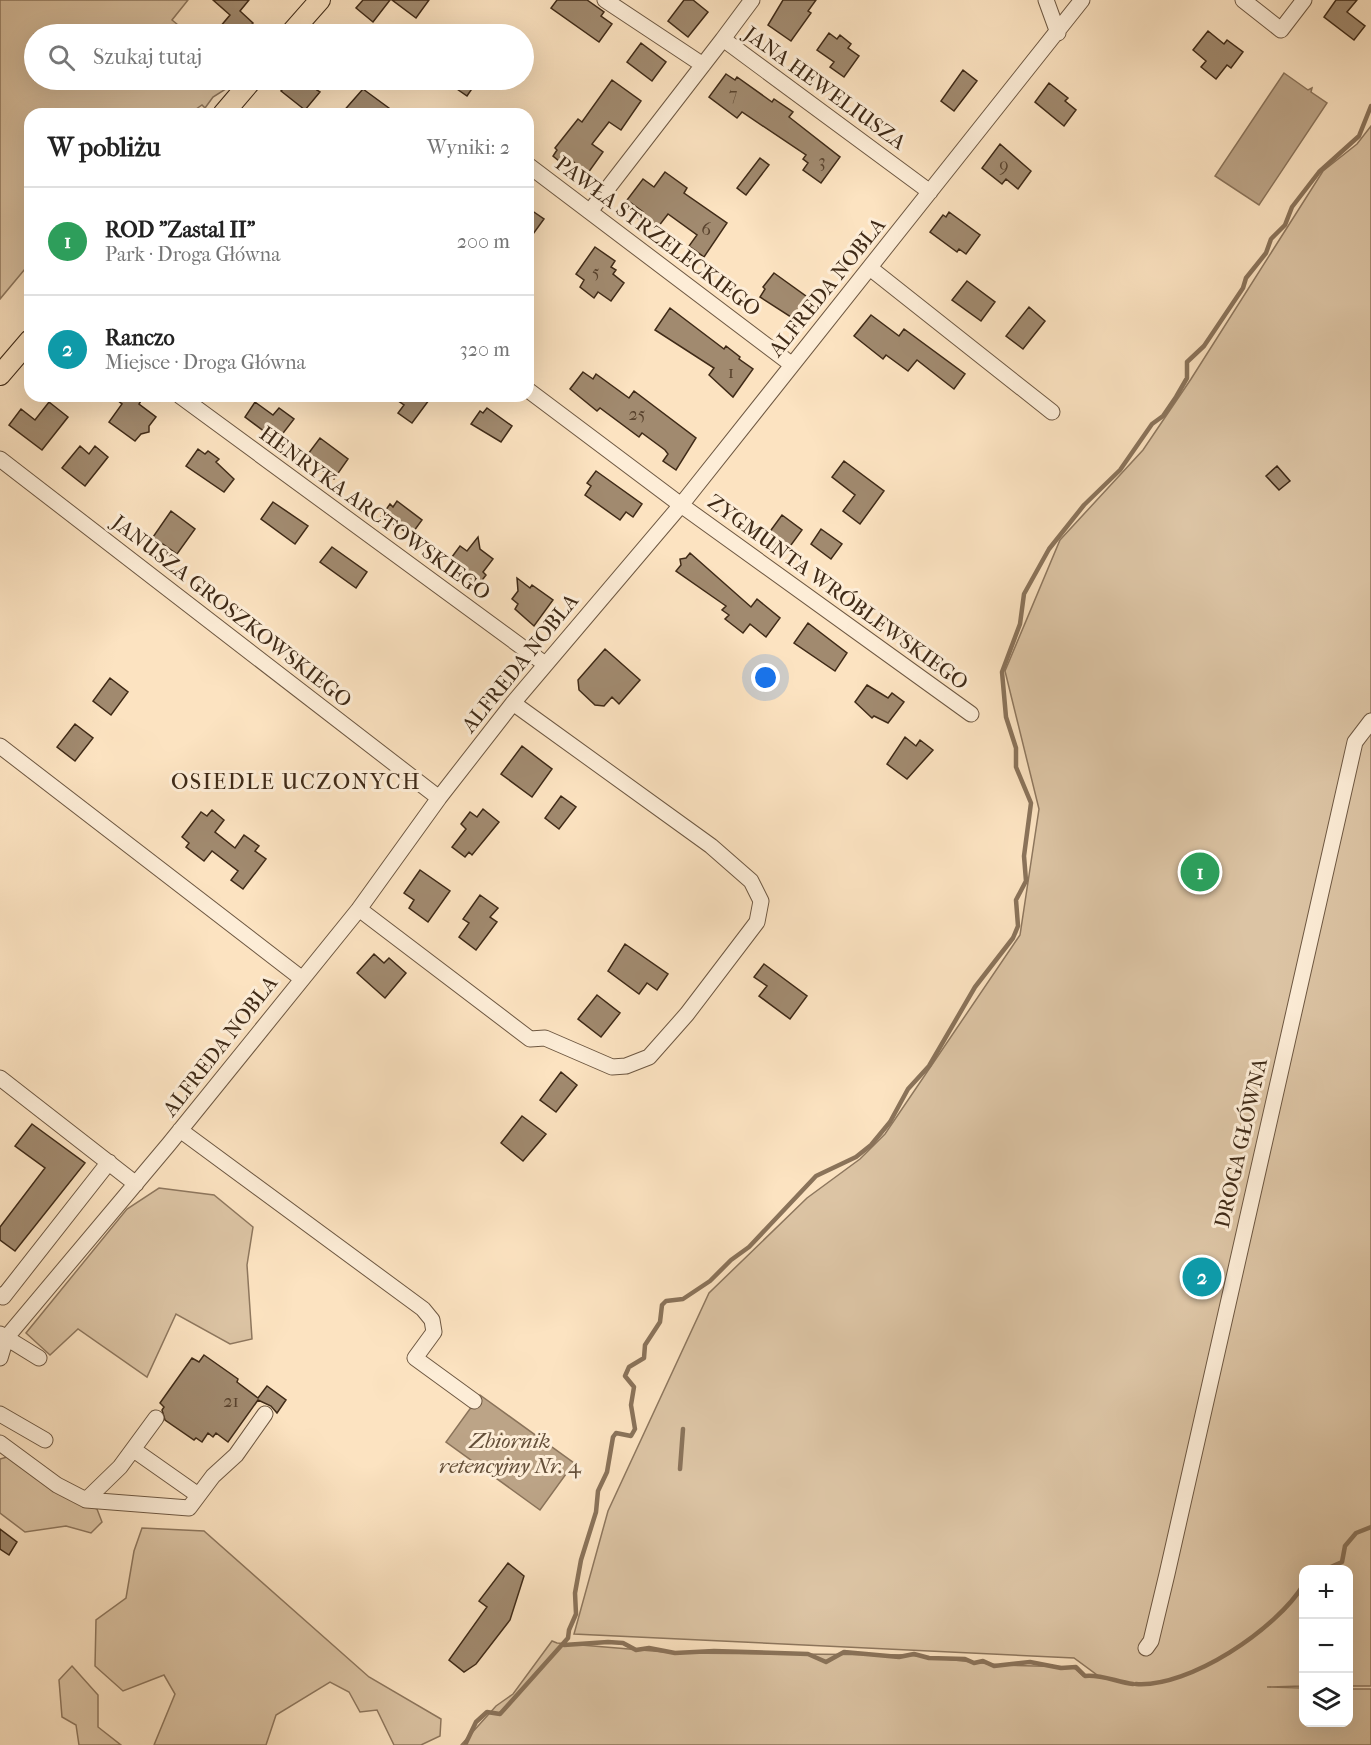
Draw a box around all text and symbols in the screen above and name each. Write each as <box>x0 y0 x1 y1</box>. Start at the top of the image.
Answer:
street label: JANA HEWELIUSZA <box>738 20 911 155</box>
search box <box>24 24 534 90</box>
icon: search <box>45 41 78 74</box>
text: Szukaj tutaj <box>93 44 202 70</box>
house number: 7 <box>729 84 738 105</box>
text: W pobliżu <box>48 132 161 163</box>
text: Wyniki: 2 <box>427 136 510 159</box>
street label: PAWŁA STRZELECKIEGO <box>551 151 765 321</box>
house number: 3 <box>818 151 826 172</box>
house number: 9 <box>999 155 1009 176</box>
street label: ALFREDA NOBLA <box>763 213 891 362</box>
text: ROD "Zastal II" <box>105 217 255 243</box>
house number: 6 <box>701 219 711 240</box>
text: 1 <box>64 230 71 253</box>
text: 200 m <box>457 230 510 253</box>
text: Park · Droga Główna <box>105 243 280 266</box>
house number: 5 <box>592 262 600 283</box>
text: Ranczo <box>105 325 175 351</box>
text: 2 <box>62 338 73 361</box>
text: 320 m <box>460 338 510 361</box>
text: Miejsce · Droga Główna <box>105 351 306 374</box>
house number: 1 <box>728 362 734 383</box>
house number: 25 <box>628 404 646 425</box>
street label: HENRYKA ARCTOWSKIEGO <box>255 421 495 605</box>
street label: ZYGMUNTA WRÓBLEWSKIEGO <box>703 489 973 695</box>
street label: JANUSZA GROSZKOWSKIEGO <box>106 509 357 712</box>
street label: ALFREDA NOBLA <box>456 589 584 738</box>
your location <box>751 663 780 692</box>
district label: OSIEDLE UCZONYCH <box>171 769 421 795</box>
pin: 1 <box>1180 850 1220 894</box>
street label: ALFREDA NOBLA <box>157 971 282 1122</box>
street label: DROGA GŁÓWNA <box>1209 1055 1272 1230</box>
pin: 2 <box>1182 1254 1222 1300</box>
house number: 21 <box>223 1391 239 1412</box>
water label: Zbiornik retencyjny Nr. 4 <box>439 1428 582 1479</box>
map controls <box>1299 1565 1353 1727</box>
button: + <box>1299 1565 1353 1619</box>
button: − <box>1299 1619 1353 1673</box>
button: layers <box>1299 1673 1353 1727</box>

